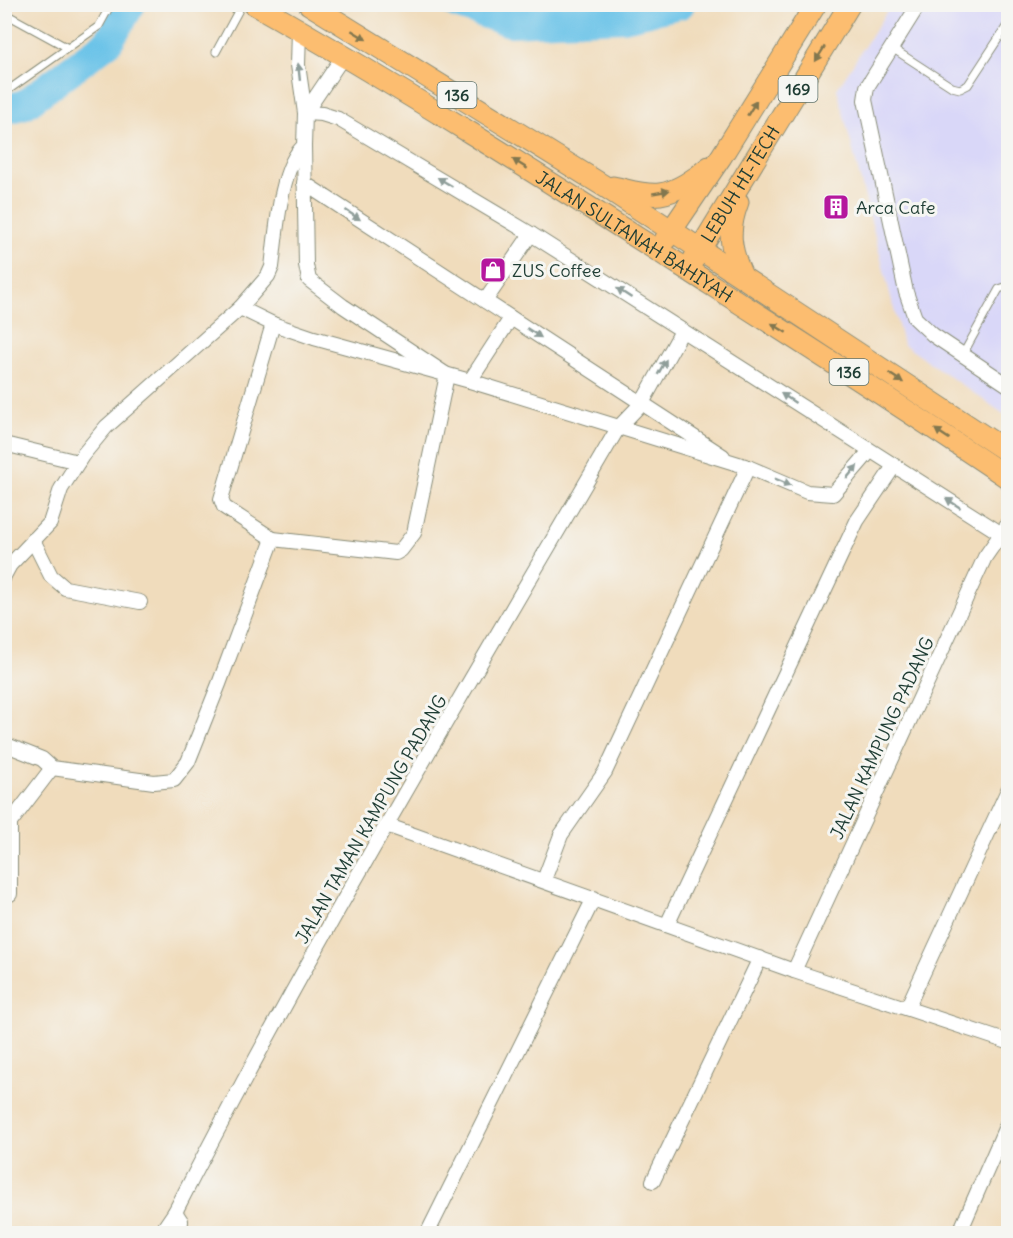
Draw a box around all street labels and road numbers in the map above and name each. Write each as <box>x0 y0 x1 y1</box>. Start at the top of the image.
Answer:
road number: 169 <box>778 76 818 102</box>
road number: 136 <box>438 82 476 108</box>
street label: LEBUH HI-TECH <box>695 121 784 247</box>
street label: JALAN SULTANAH BAHIYAH <box>532 165 738 307</box>
road number: 136 <box>830 359 868 385</box>
street label: JALAN KAMPUNG PADANG <box>825 633 939 843</box>
street label: JALAN TAMAN KAMPUNG PADANG <box>290 690 452 948</box>

